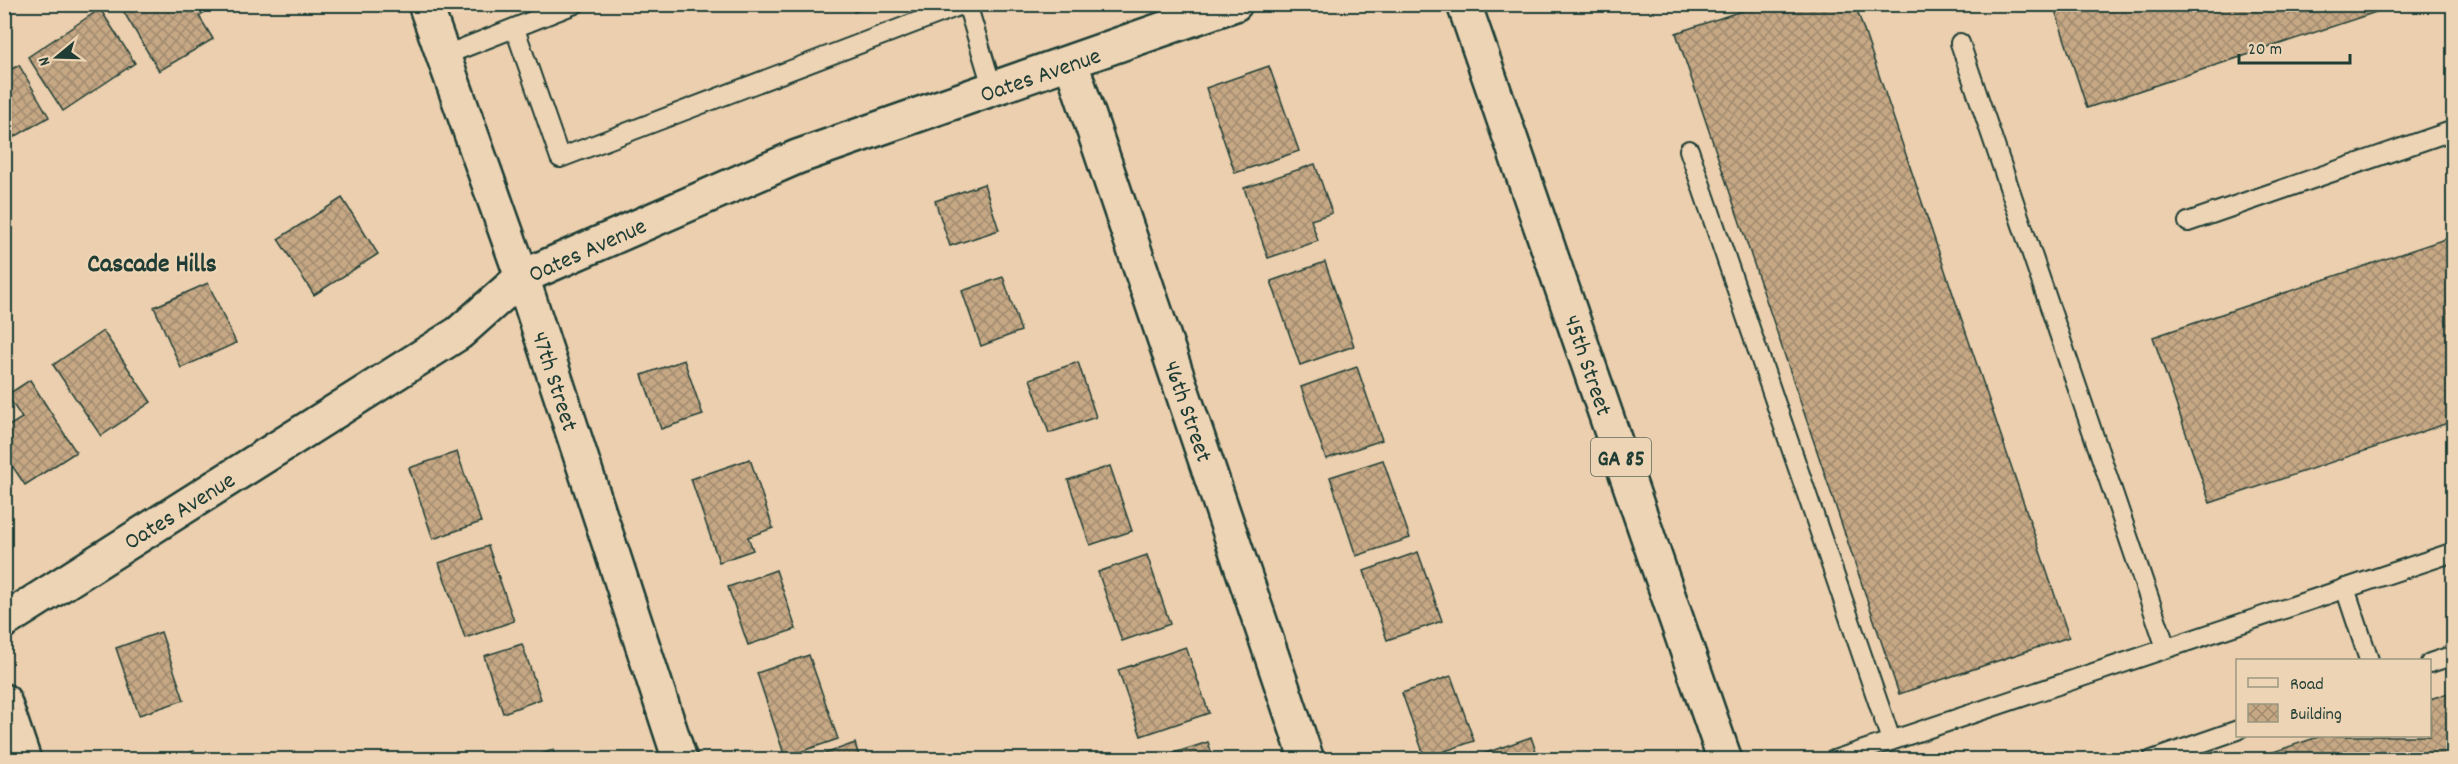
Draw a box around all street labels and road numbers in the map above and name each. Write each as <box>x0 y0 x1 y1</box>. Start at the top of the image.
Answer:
street label: Oates Avenue <box>976 40 1106 113</box>
street label: Oates Avenue <box>524 211 653 293</box>
street label: 45th Street <box>1553 311 1619 421</box>
street label: 47th Street <box>521 328 585 436</box>
street label: 46th Street <box>1153 357 1219 467</box>
road number: GA 85 <box>1591 438 1651 476</box>
street label: Oates Avenue <box>118 465 243 560</box>

